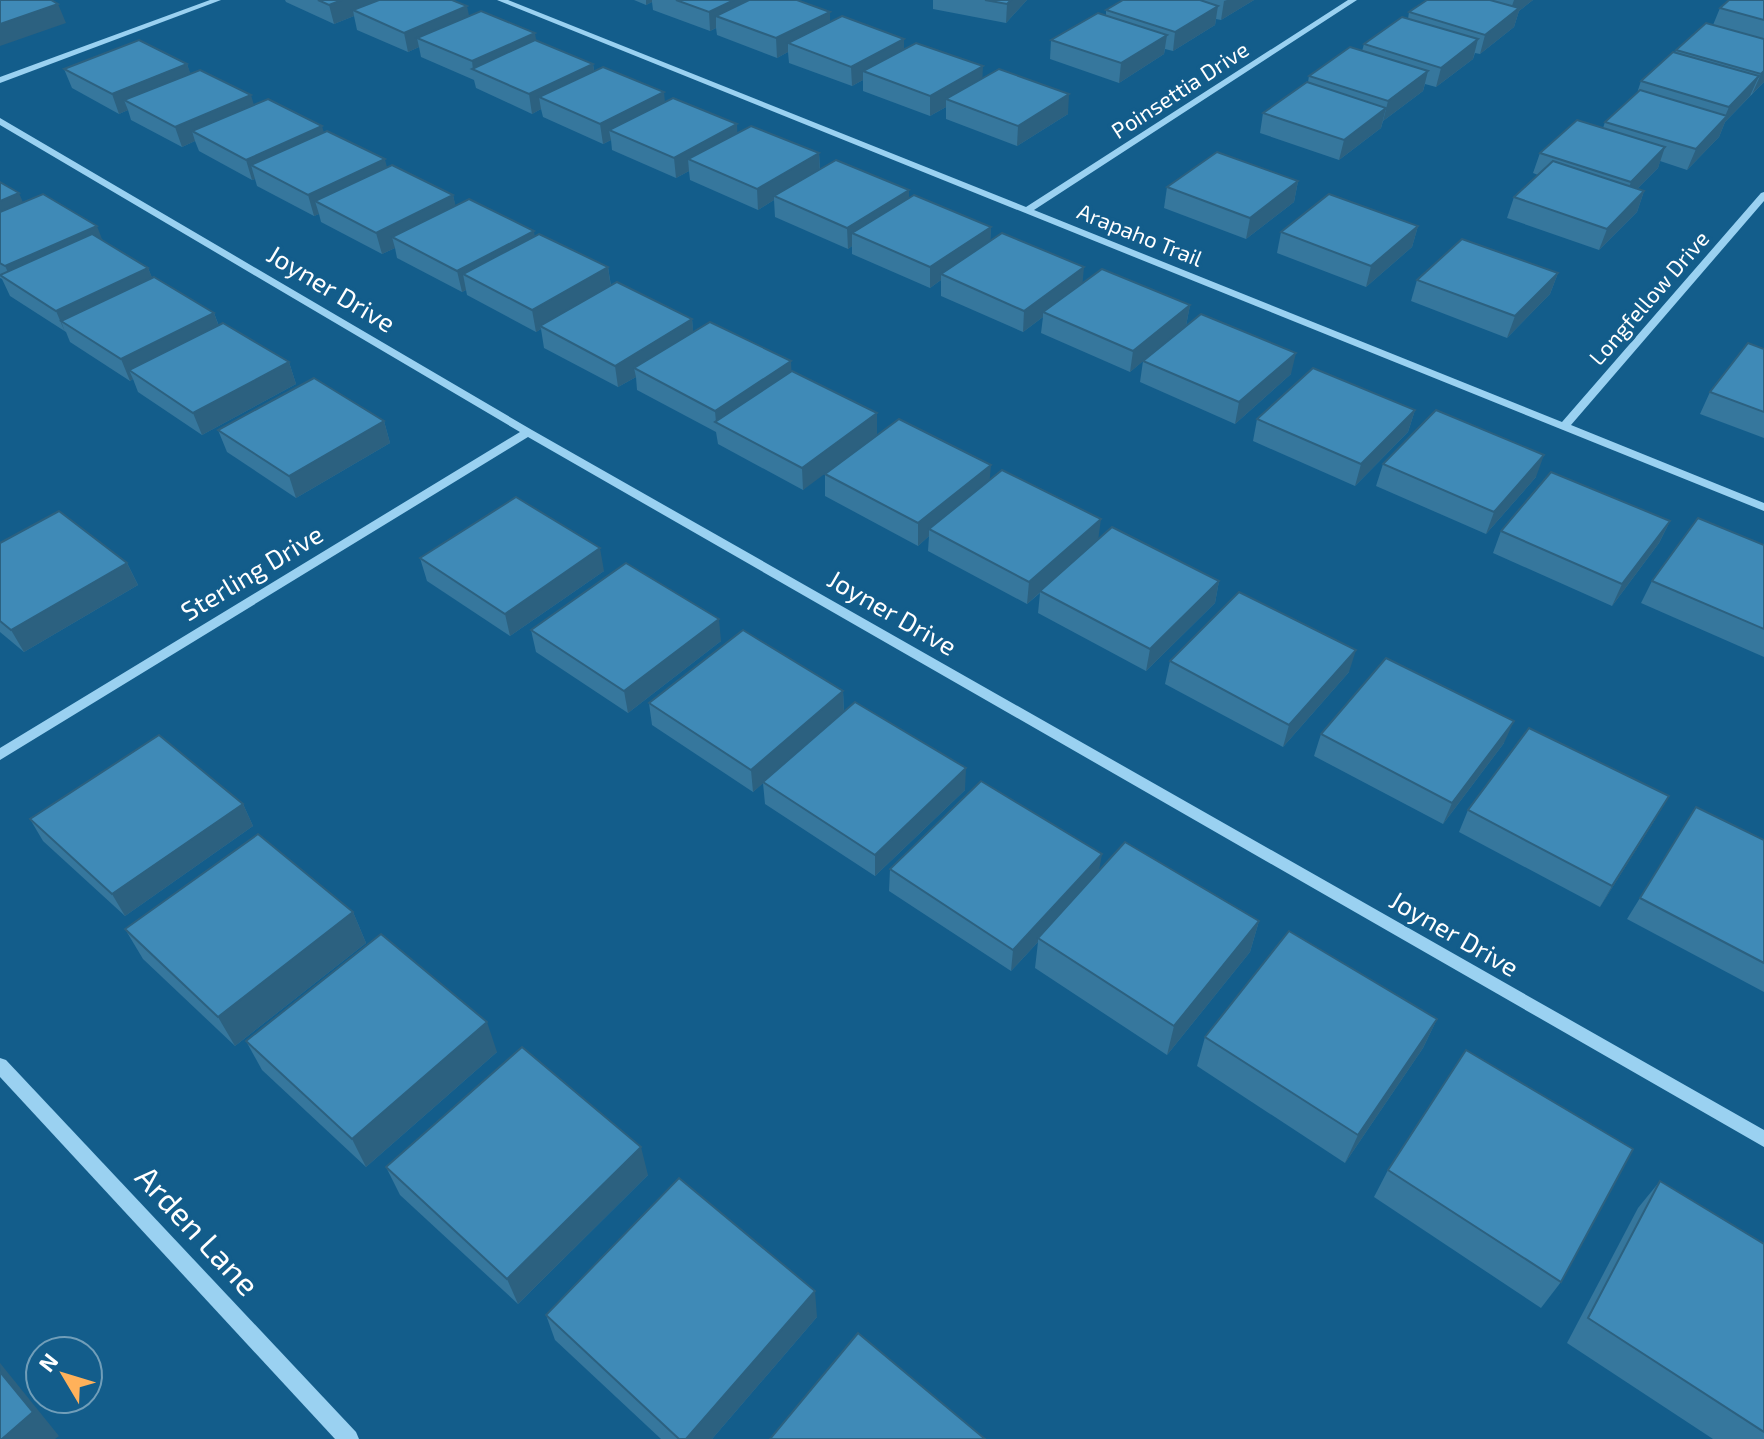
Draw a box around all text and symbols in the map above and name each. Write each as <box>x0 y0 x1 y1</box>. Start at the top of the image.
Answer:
street label: Poinsettia Drive <box>1106 35 1253 143</box>
street label: Arapaho Trail <box>1074 197 1207 271</box>
street label: Longfellow Drive <box>1583 225 1714 370</box>
street label: Joyner Drive <box>262 237 401 338</box>
street label: Sterling Drive <box>175 517 328 626</box>
street label: Joyner Drive <box>823 562 963 661</box>
street label: Joyner Drive <box>1385 883 1525 982</box>
street label: Arden Lane <box>129 1157 268 1302</box>
north arrow <box>24 1335 104 1415</box>
text: N <box>32 1348 63 1376</box>

